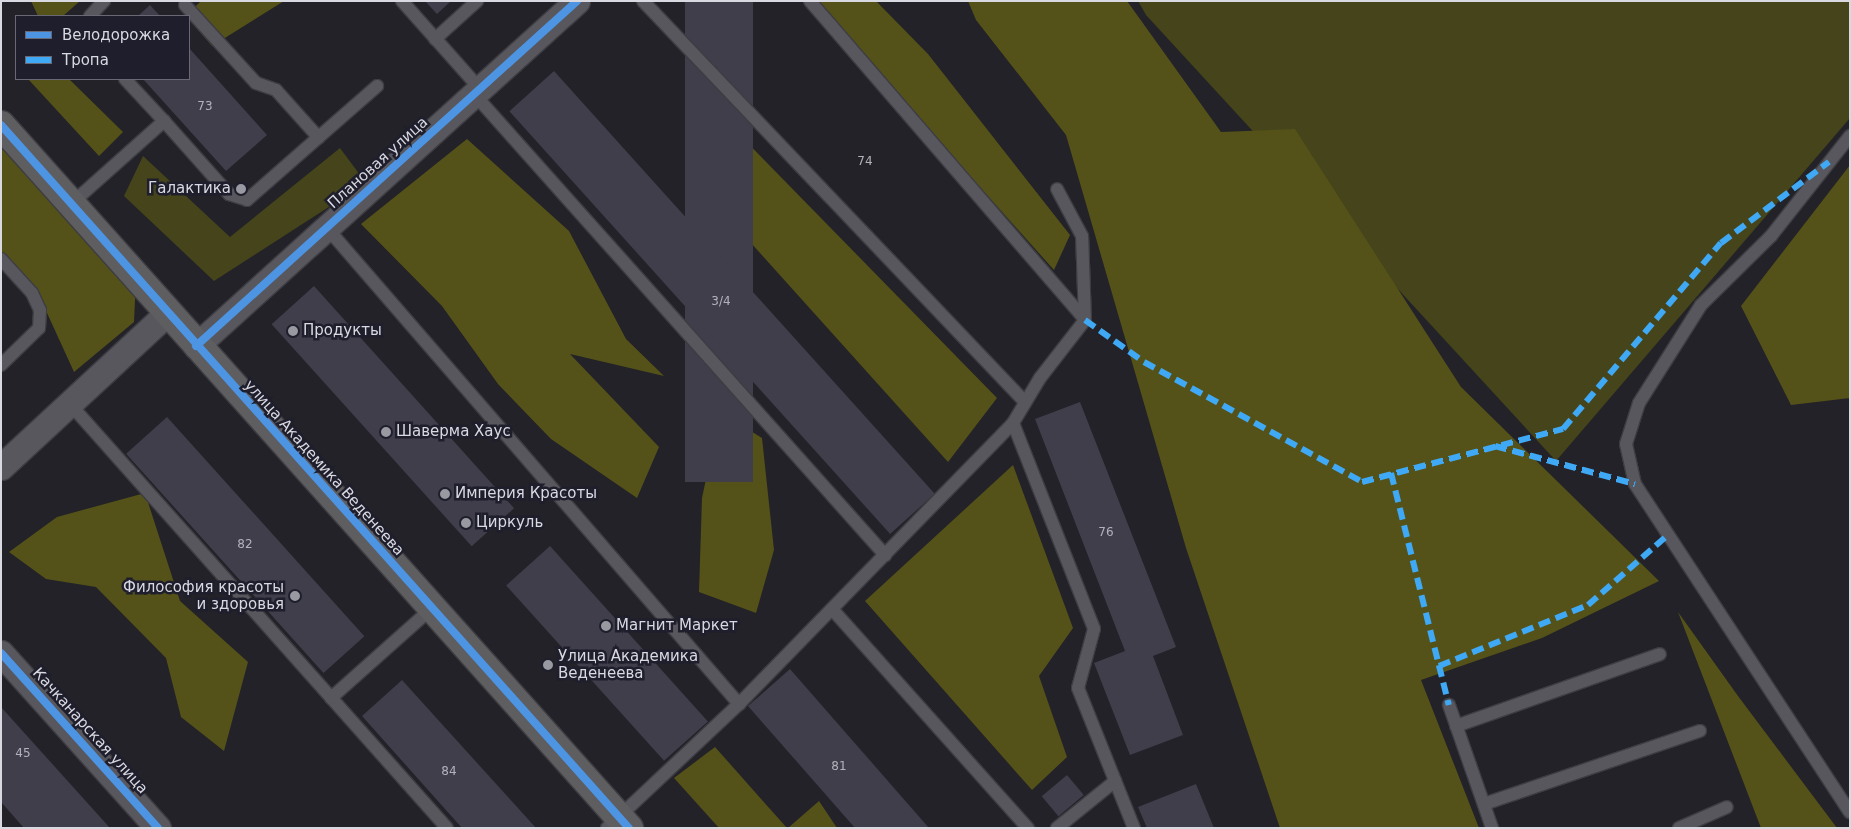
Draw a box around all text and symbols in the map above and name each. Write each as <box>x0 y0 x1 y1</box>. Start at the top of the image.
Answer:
legend <box>15 15 190 80</box>
text: Велодорожка <box>62 26 170 44</box>
text: Тропа <box>62 51 109 69</box>
house number: 73 <box>197 100 213 114</box>
street label: Плановая улица <box>324 113 432 213</box>
house number: 74 <box>857 155 873 169</box>
place label: Галактика <box>148 180 231 198</box>
marker: Галактика <box>235 183 247 195</box>
house number: 3/4 <box>711 295 731 309</box>
place label: Продукты <box>303 322 382 340</box>
marker: Продукты <box>287 325 299 337</box>
street label: улица Академика Веденеева <box>240 377 408 559</box>
place label: Шаверма Хаус <box>396 423 511 441</box>
marker: Шаверма Хаус <box>380 426 392 438</box>
place label: Империя Красоты <box>455 485 597 503</box>
marker: Империя Красоты <box>439 488 451 500</box>
place label: Циркуль <box>476 514 543 532</box>
marker: Циркуль <box>460 517 472 529</box>
house number: 76 <box>1098 526 1114 540</box>
house number: 82 <box>237 538 253 552</box>
place label: Философия красоты и здоровья <box>123 578 284 613</box>
marker: Философия красоты и здоровья <box>288 589 302 603</box>
place label: Магнит Маркет <box>616 617 738 635</box>
marker: Магнит Маркет <box>600 620 612 632</box>
place label: Улица Академика Веденеева <box>558 647 698 682</box>
marker: Улица Академика Веденеева <box>542 659 554 671</box>
street label: Качканарская улица <box>29 664 151 798</box>
house number: 45 <box>15 747 31 761</box>
house number: 81 <box>831 760 847 774</box>
house number: 84 <box>441 765 457 779</box>

